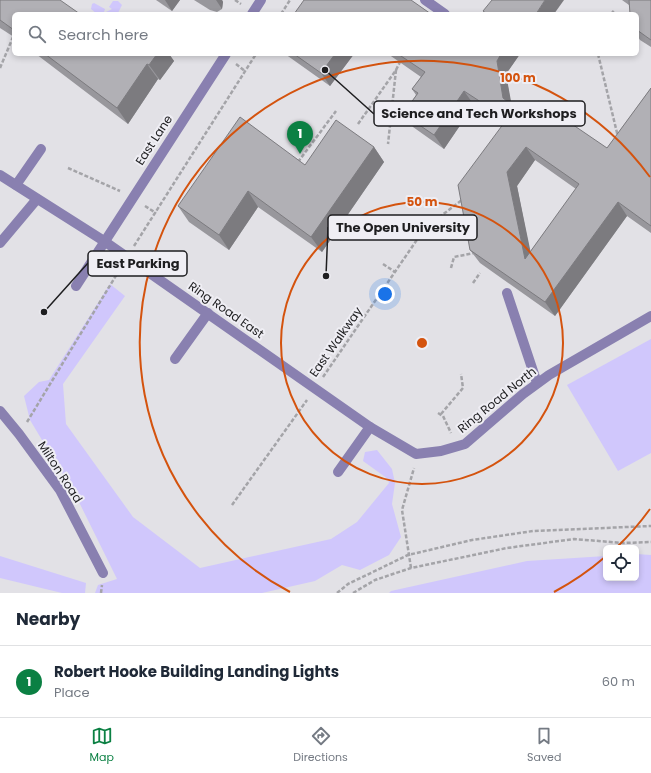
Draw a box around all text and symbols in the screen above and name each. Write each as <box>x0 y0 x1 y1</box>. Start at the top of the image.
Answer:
search box <box>12 12 639 56</box>
icon: search <box>26 23 48 45</box>
text: Search here <box>58 24 148 45</box>
text: 100 m <box>500 69 536 86</box>
callout: Science and Tech Workshops <box>374 101 585 126</box>
text: Science and Tech Workshops <box>381 104 577 123</box>
street label: East Lane <box>131 111 176 168</box>
pin: 1 <box>287 121 313 154</box>
text: 50 m <box>407 193 438 210</box>
callout: The Open University <box>328 215 477 240</box>
text: The Open University <box>336 218 471 237</box>
callout: East Parking <box>88 251 187 276</box>
text: East Parking <box>96 254 180 273</box>
street label: Ring Road East <box>185 277 267 342</box>
your location <box>375 284 395 304</box>
street label: East Walkway <box>305 303 366 380</box>
centre of rings <box>415 336 429 350</box>
street label: Ring Road North <box>454 363 539 437</box>
street label: Milton Road <box>34 438 87 506</box>
map controls <box>603 545 639 581</box>
button: locate <box>603 545 639 581</box>
text: Nearby <box>16 607 80 631</box>
text: Robert Hooke Building Landing Lights <box>54 661 339 682</box>
text: 1 <box>27 672 31 691</box>
text: 60 m <box>602 672 635 691</box>
text: Place <box>54 683 89 702</box>
tab: Map <box>90 725 114 766</box>
tab: Directions <box>293 725 348 766</box>
tab: Saved <box>527 725 561 766</box>

